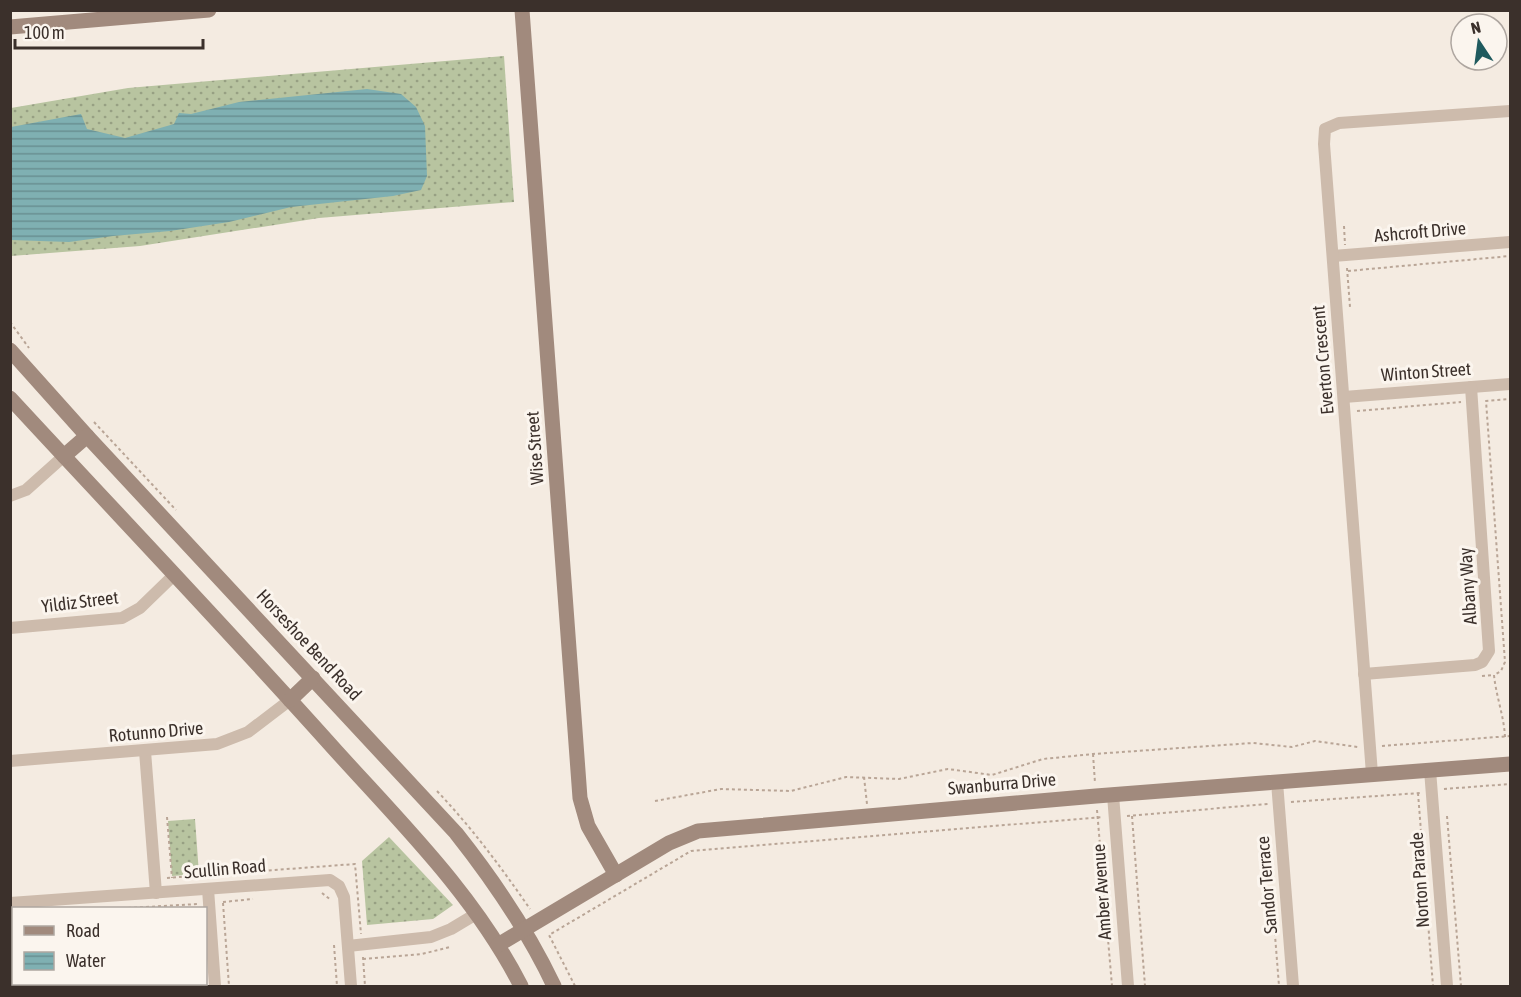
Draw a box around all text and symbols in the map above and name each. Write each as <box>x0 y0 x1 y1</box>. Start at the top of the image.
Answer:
scale bar <box>15 12 202 50</box>
north arrow <box>1449 12 1509 72</box>
text: N <box>1469 18 1482 37</box>
text: 100 m <box>24 22 65 43</box>
street label: Ashcroft Drive <box>1373 217 1467 246</box>
street label: Everton Crescent <box>1307 305 1338 416</box>
street label: Winton Street <box>1380 358 1472 385</box>
street label: Wise Street <box>521 411 548 486</box>
street label: Albany Way <box>1454 547 1481 625</box>
street label: Horseshoe Bend Road <box>253 585 366 704</box>
street label: Yildiz Street <box>40 586 120 617</box>
street label: Rotunno Drive <box>108 717 204 746</box>
street label: Swanburra Drive <box>947 768 1057 799</box>
street label: Norton Parade <box>1406 832 1433 929</box>
street label: Sandor Terrace <box>1252 835 1281 935</box>
street label: Amber Avenue <box>1088 843 1115 941</box>
street label: Scullin Road <box>183 854 267 883</box>
legend <box>12 907 207 985</box>
text: Road <box>66 920 100 941</box>
text: Water <box>66 950 106 971</box>

